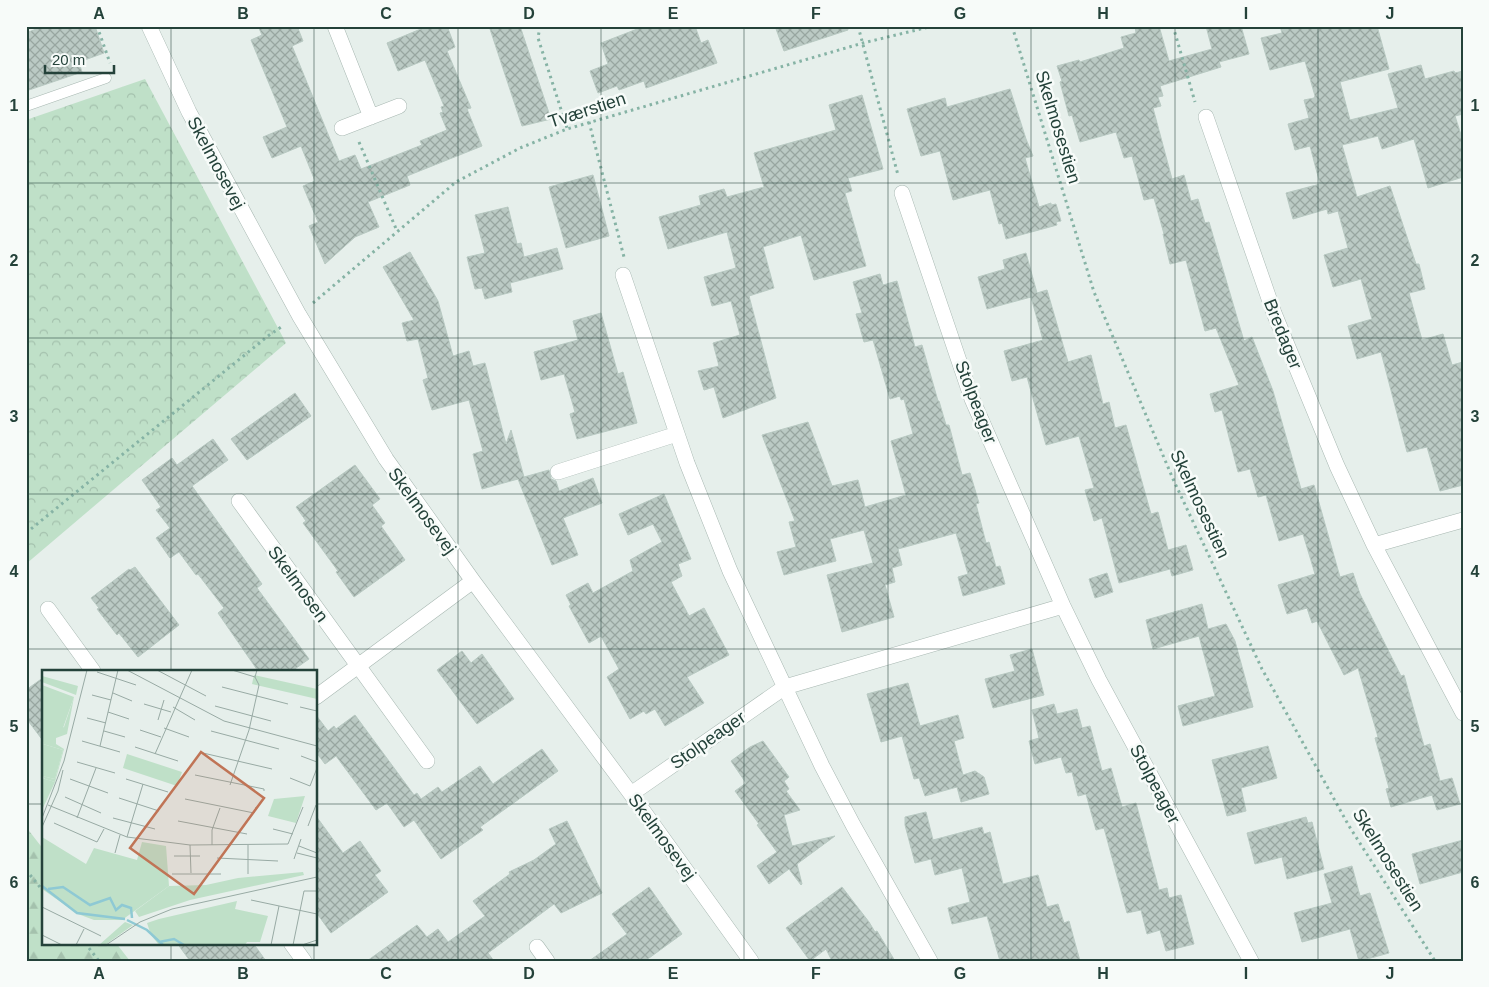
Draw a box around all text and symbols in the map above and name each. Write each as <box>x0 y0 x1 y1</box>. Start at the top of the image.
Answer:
text: A <box>93 5 105 22</box>
text: B <box>237 5 249 22</box>
text: C <box>380 5 392 22</box>
text: D <box>523 5 535 22</box>
text: E <box>668 5 679 22</box>
text: F <box>811 5 821 22</box>
text: G <box>954 5 966 22</box>
text: H <box>1097 5 1109 22</box>
text: I <box>1244 5 1248 22</box>
text: J <box>1386 5 1394 22</box>
scale bar <box>45 42 114 74</box>
text: 20 m <box>52 51 85 68</box>
street label: Skelmosestien <box>1031 68 1085 186</box>
street label: Tværstien <box>546 88 628 132</box>
text: 1 <box>10 97 19 114</box>
text: 1 <box>1471 97 1480 114</box>
street label: Skelmosevej <box>183 113 249 213</box>
text: 2 <box>10 252 19 269</box>
text: 2 <box>1471 252 1480 269</box>
street label: Bredager <box>1260 296 1306 372</box>
street label: Stolpeager <box>951 358 1001 446</box>
text: 3 <box>10 408 19 425</box>
text: 3 <box>1471 408 1480 425</box>
street label: Skelmosestien <box>1166 447 1234 561</box>
street label: Skelmosevej <box>384 464 460 558</box>
street label: Skelmosen <box>264 542 332 626</box>
text: 4 <box>10 563 19 580</box>
text: 4 <box>1471 563 1480 580</box>
inset map <box>42 670 318 944</box>
street label: Stolpeager <box>667 707 749 773</box>
text: 5 <box>10 718 19 735</box>
text: 5 <box>1471 718 1480 735</box>
street label: Stolpeager <box>1126 741 1184 827</box>
street label: Skelmosevej <box>624 790 700 884</box>
street label: Skelmosestien <box>1349 805 1427 915</box>
text: 6 <box>10 874 19 891</box>
text: 6 <box>1471 874 1480 891</box>
text: A <box>93 965 105 982</box>
text: B <box>237 965 249 982</box>
text: C <box>380 965 392 982</box>
text: D <box>523 965 535 982</box>
text: E <box>668 965 679 982</box>
text: F <box>811 965 821 982</box>
text: G <box>954 965 966 982</box>
text: H <box>1097 965 1109 982</box>
text: I <box>1244 965 1248 982</box>
text: J <box>1386 965 1394 982</box>

